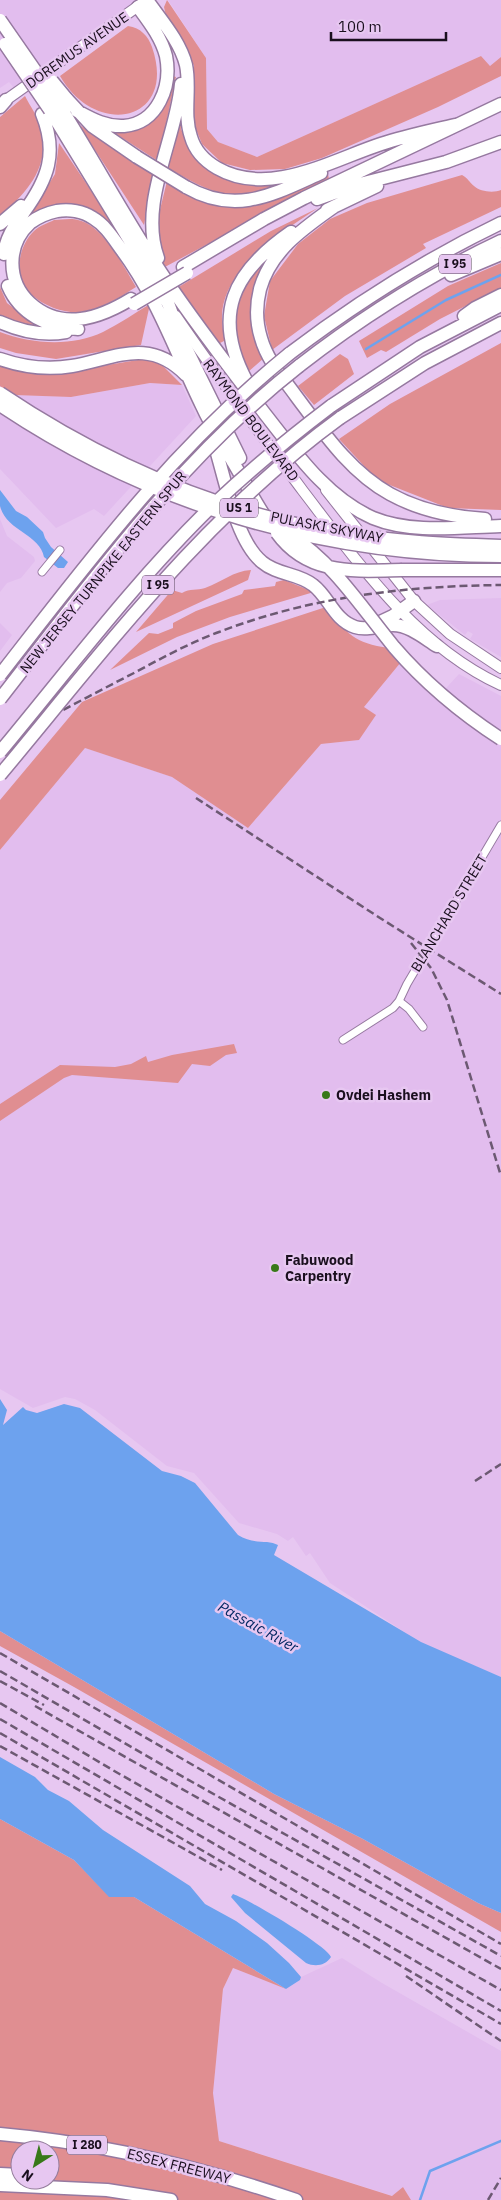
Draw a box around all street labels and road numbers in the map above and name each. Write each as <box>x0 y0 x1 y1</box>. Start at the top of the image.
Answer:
street label: DOREMUS AVENUE <box>22 8 132 92</box>
road number: I 95 <box>439 254 471 274</box>
street label: RAYMOND BOULEVARD <box>199 355 303 485</box>
street label: NEW JERSEY TURNPIKE EASTERN SPUR <box>16 467 190 677</box>
road number: US 1 <box>220 498 258 518</box>
street label: PULASKI SKYWAY <box>269 507 385 547</box>
road number: I 95 <box>142 576 174 594</box>
street label: BLANCHARD STREET <box>407 851 491 975</box>
road number: I 280 <box>67 2136 107 2154</box>
street label: ESSEX FREEWAY <box>125 2144 233 2188</box>

